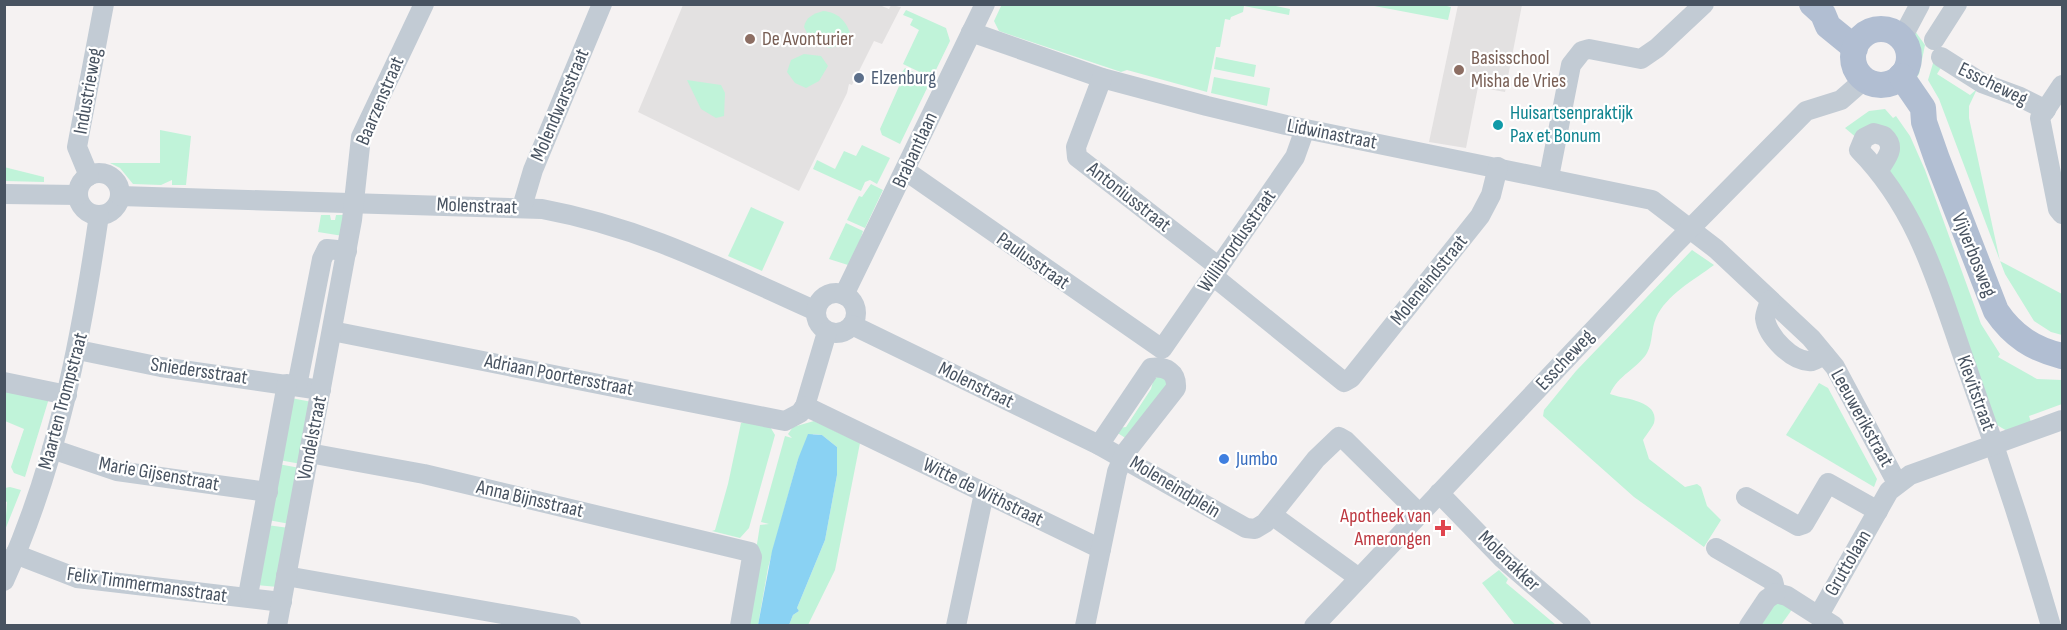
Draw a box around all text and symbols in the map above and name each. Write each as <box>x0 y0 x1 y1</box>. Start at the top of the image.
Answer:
place label: De Avonturier <box>762 27 854 51</box>
marker: De Avonturier <box>743 32 757 46</box>
street label: Molendwarsstraat <box>525 45 595 165</box>
street label: Industrieweg <box>69 46 107 136</box>
place label: Basisschool Misha de Vries <box>1471 46 1566 93</box>
street label: Baarzenstraat <box>351 53 409 149</box>
street label: Esscheweg <box>1954 57 2032 111</box>
marker: Basisschool Misha de Vries <box>1452 63 1466 77</box>
place label: Elzenburg <box>871 66 936 90</box>
marker: Elzenburg <box>852 71 866 85</box>
place label: Huisartsenpraktijk Pax et Bonum <box>1510 101 1633 148</box>
street label: Brabantlaan <box>887 108 943 192</box>
street label: Lidwinastraat <box>1285 114 1379 154</box>
marker: Huisartsenpraktijk Pax et Bonum <box>1491 118 1505 132</box>
street label: Antoniusstraat <box>1082 156 1176 237</box>
street label: Willibrordusstraat <box>1193 185 1281 297</box>
street label: Molenstraat <box>436 193 518 219</box>
street label: Vijverbosweg <box>1946 209 2002 301</box>
street label: Paulusstraat <box>992 227 1074 295</box>
street label: Moleneindstraat <box>1385 230 1473 330</box>
street label: Esscheweg <box>1531 325 1599 395</box>
street label: Maarten Trompstraat <box>33 330 93 472</box>
street label: Adriaan Poortersstraat <box>482 349 635 401</box>
street label: Sniedersstraat <box>149 352 249 390</box>
street label: Kievitstraat <box>1951 352 2001 434</box>
street label: Molenstraat <box>934 357 1018 413</box>
street label: Leeuwerikstraat <box>1825 365 1899 471</box>
street label: Vondelstraat <box>292 394 332 482</box>
place label: Jumbo <box>1235 447 1278 471</box>
street label: Moleneindplein <box>1125 451 1225 523</box>
street label: Marie Gijsenstraat <box>97 452 221 496</box>
street label: Witte de Withstraat <box>919 452 1047 532</box>
marker: Jumbo <box>1217 452 1231 466</box>
street label: Anna Bijnsstraat <box>473 475 586 523</box>
place label: Apotheek van Amerongen <box>1339 504 1431 551</box>
marker: Apotheek van Amerongen <box>1436 521 1450 535</box>
street label: Molenakker <box>1473 526 1545 597</box>
street label: Gruttolaan <box>1820 526 1876 600</box>
street label: Felix Timmermansstraat <box>65 562 229 608</box>

